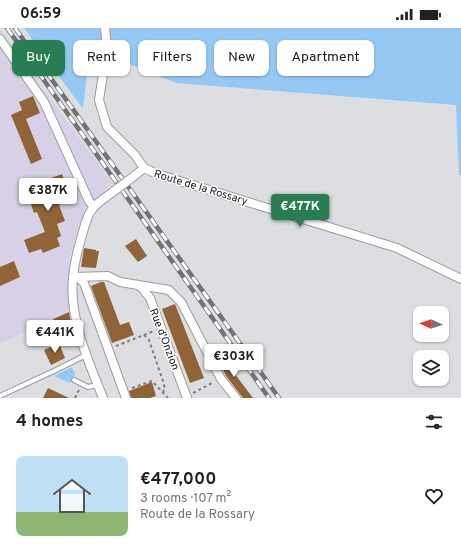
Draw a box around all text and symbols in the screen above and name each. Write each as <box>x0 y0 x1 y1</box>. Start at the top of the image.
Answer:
text: 06:59 <box>20 5 61 24</box>
chip: Buy <box>12 40 65 76</box>
chip: Rent <box>73 40 130 76</box>
chip: Filters <box>138 40 206 76</box>
chip: New <box>214 40 269 76</box>
chip: Apartment <box>277 40 374 76</box>
street label: Route de la Rossary <box>152 167 249 209</box>
pin: €387K <box>20 178 76 212</box>
text: €387K <box>28 183 68 199</box>
pin: €477K <box>272 194 328 228</box>
text: €477K <box>280 199 320 215</box>
street label: Rue d'Onzion <box>146 306 182 372</box>
north arrow <box>413 306 449 342</box>
map controls <box>413 306 449 386</box>
pin: €441K <box>27 320 83 354</box>
text: €441K <box>35 325 75 341</box>
pin: €303K <box>206 344 262 378</box>
text: €303K <box>213 349 255 365</box>
button: layers <box>413 350 449 386</box>
text: 4 homes <box>16 411 83 433</box>
icon: filters <box>423 411 445 433</box>
text: €477,000 <box>140 469 216 491</box>
icon: home <box>48 472 96 520</box>
icon: heart <box>423 485 445 507</box>
text: 3 rooms · 107 m² <box>140 491 231 507</box>
text: Route de la Rossary <box>140 507 255 523</box>

